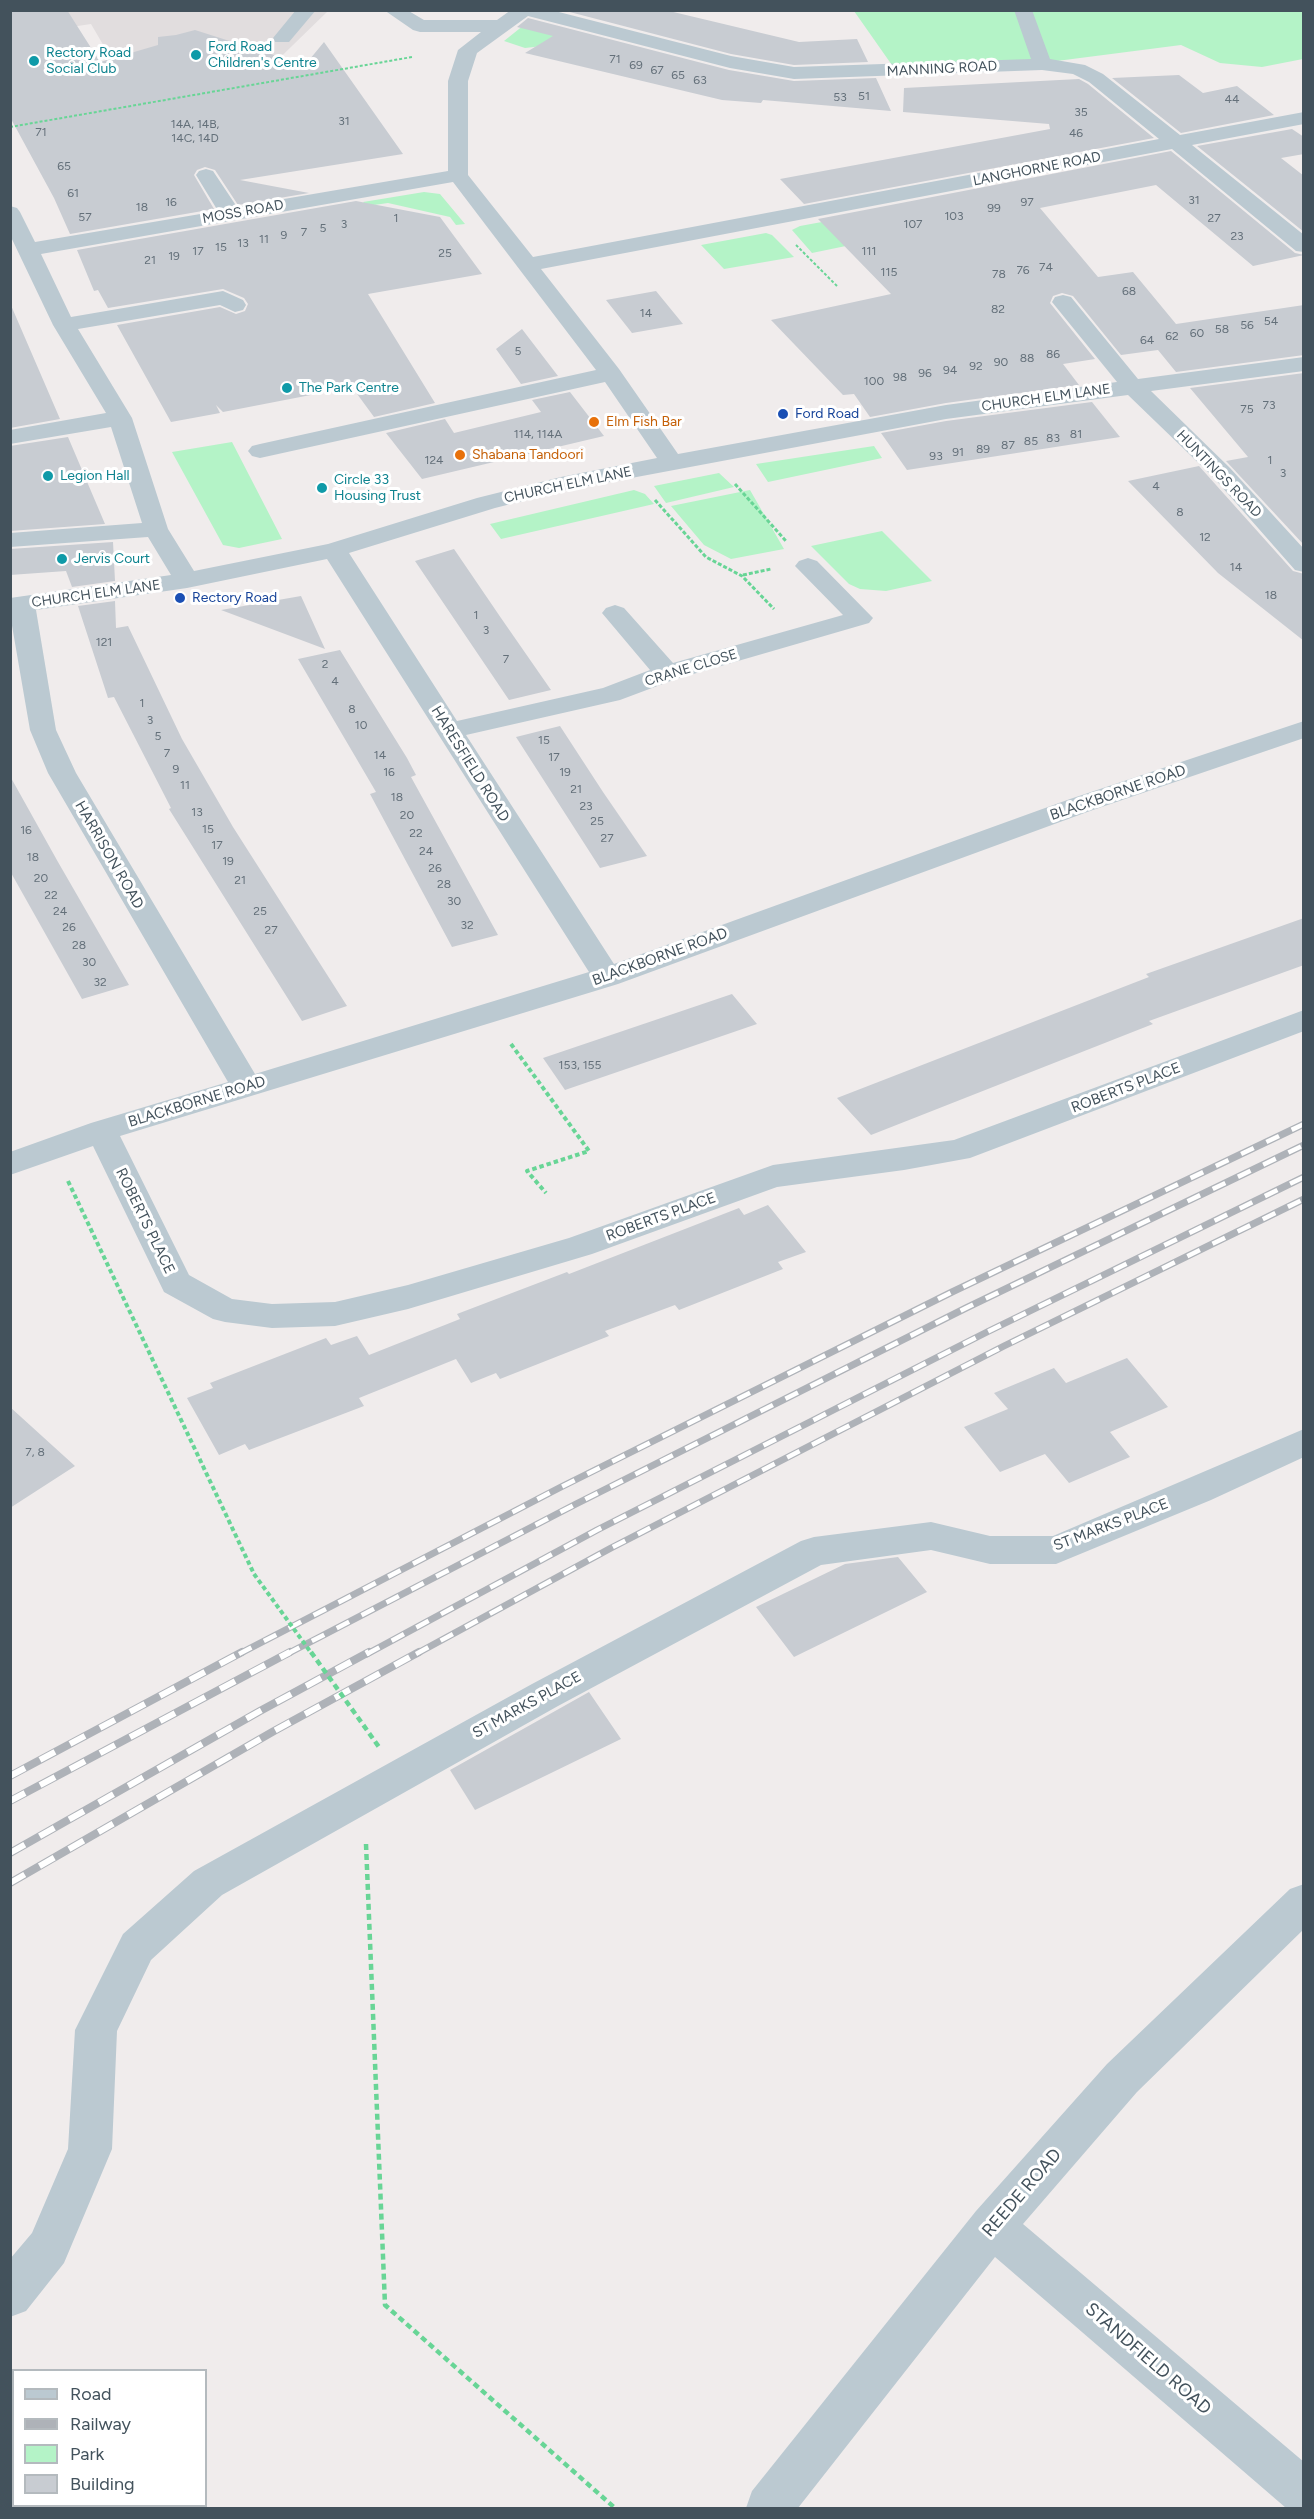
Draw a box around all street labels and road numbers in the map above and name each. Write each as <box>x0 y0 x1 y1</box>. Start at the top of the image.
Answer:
street label: MANNING ROAD <box>886 58 998 80</box>
street label: LANGHORNE ROAD <box>972 148 1102 190</box>
street label: MOSS ROAD <box>201 197 285 227</box>
street label: CHURCH ELM LANE <box>980 381 1112 415</box>
street label: HUNTINGS ROAD <box>1173 427 1265 521</box>
street label: CHURCH ELM LANE <box>503 463 633 507</box>
street label: CHURCH ELM LANE <box>30 577 162 611</box>
street label: CRANE CLOSE <box>643 646 739 690</box>
street label: HARESFIELD ROAD <box>427 703 513 825</box>
street label: BLACKBORNE ROAD <box>1048 761 1188 825</box>
street label: HARRISON ROAD <box>71 798 147 912</box>
street label: BLACKBORNE ROAD <box>590 924 730 990</box>
street label: ROBERTS PLACE <box>1069 1059 1183 1117</box>
street label: BLACKBORNE ROAD <box>126 1073 268 1131</box>
street label: ROBERTS PLACE <box>112 1165 178 1277</box>
street label: ROBERTS PLACE <box>604 1189 718 1245</box>
street label: ST MARKS PLACE <box>1051 1495 1171 1555</box>
street label: ST MARKS PLACE <box>470 1668 584 1742</box>
street label: REEDE ROAD <box>978 2144 1066 2242</box>
street label: STANDFIELD ROAD <box>1081 2299 1215 2419</box>

